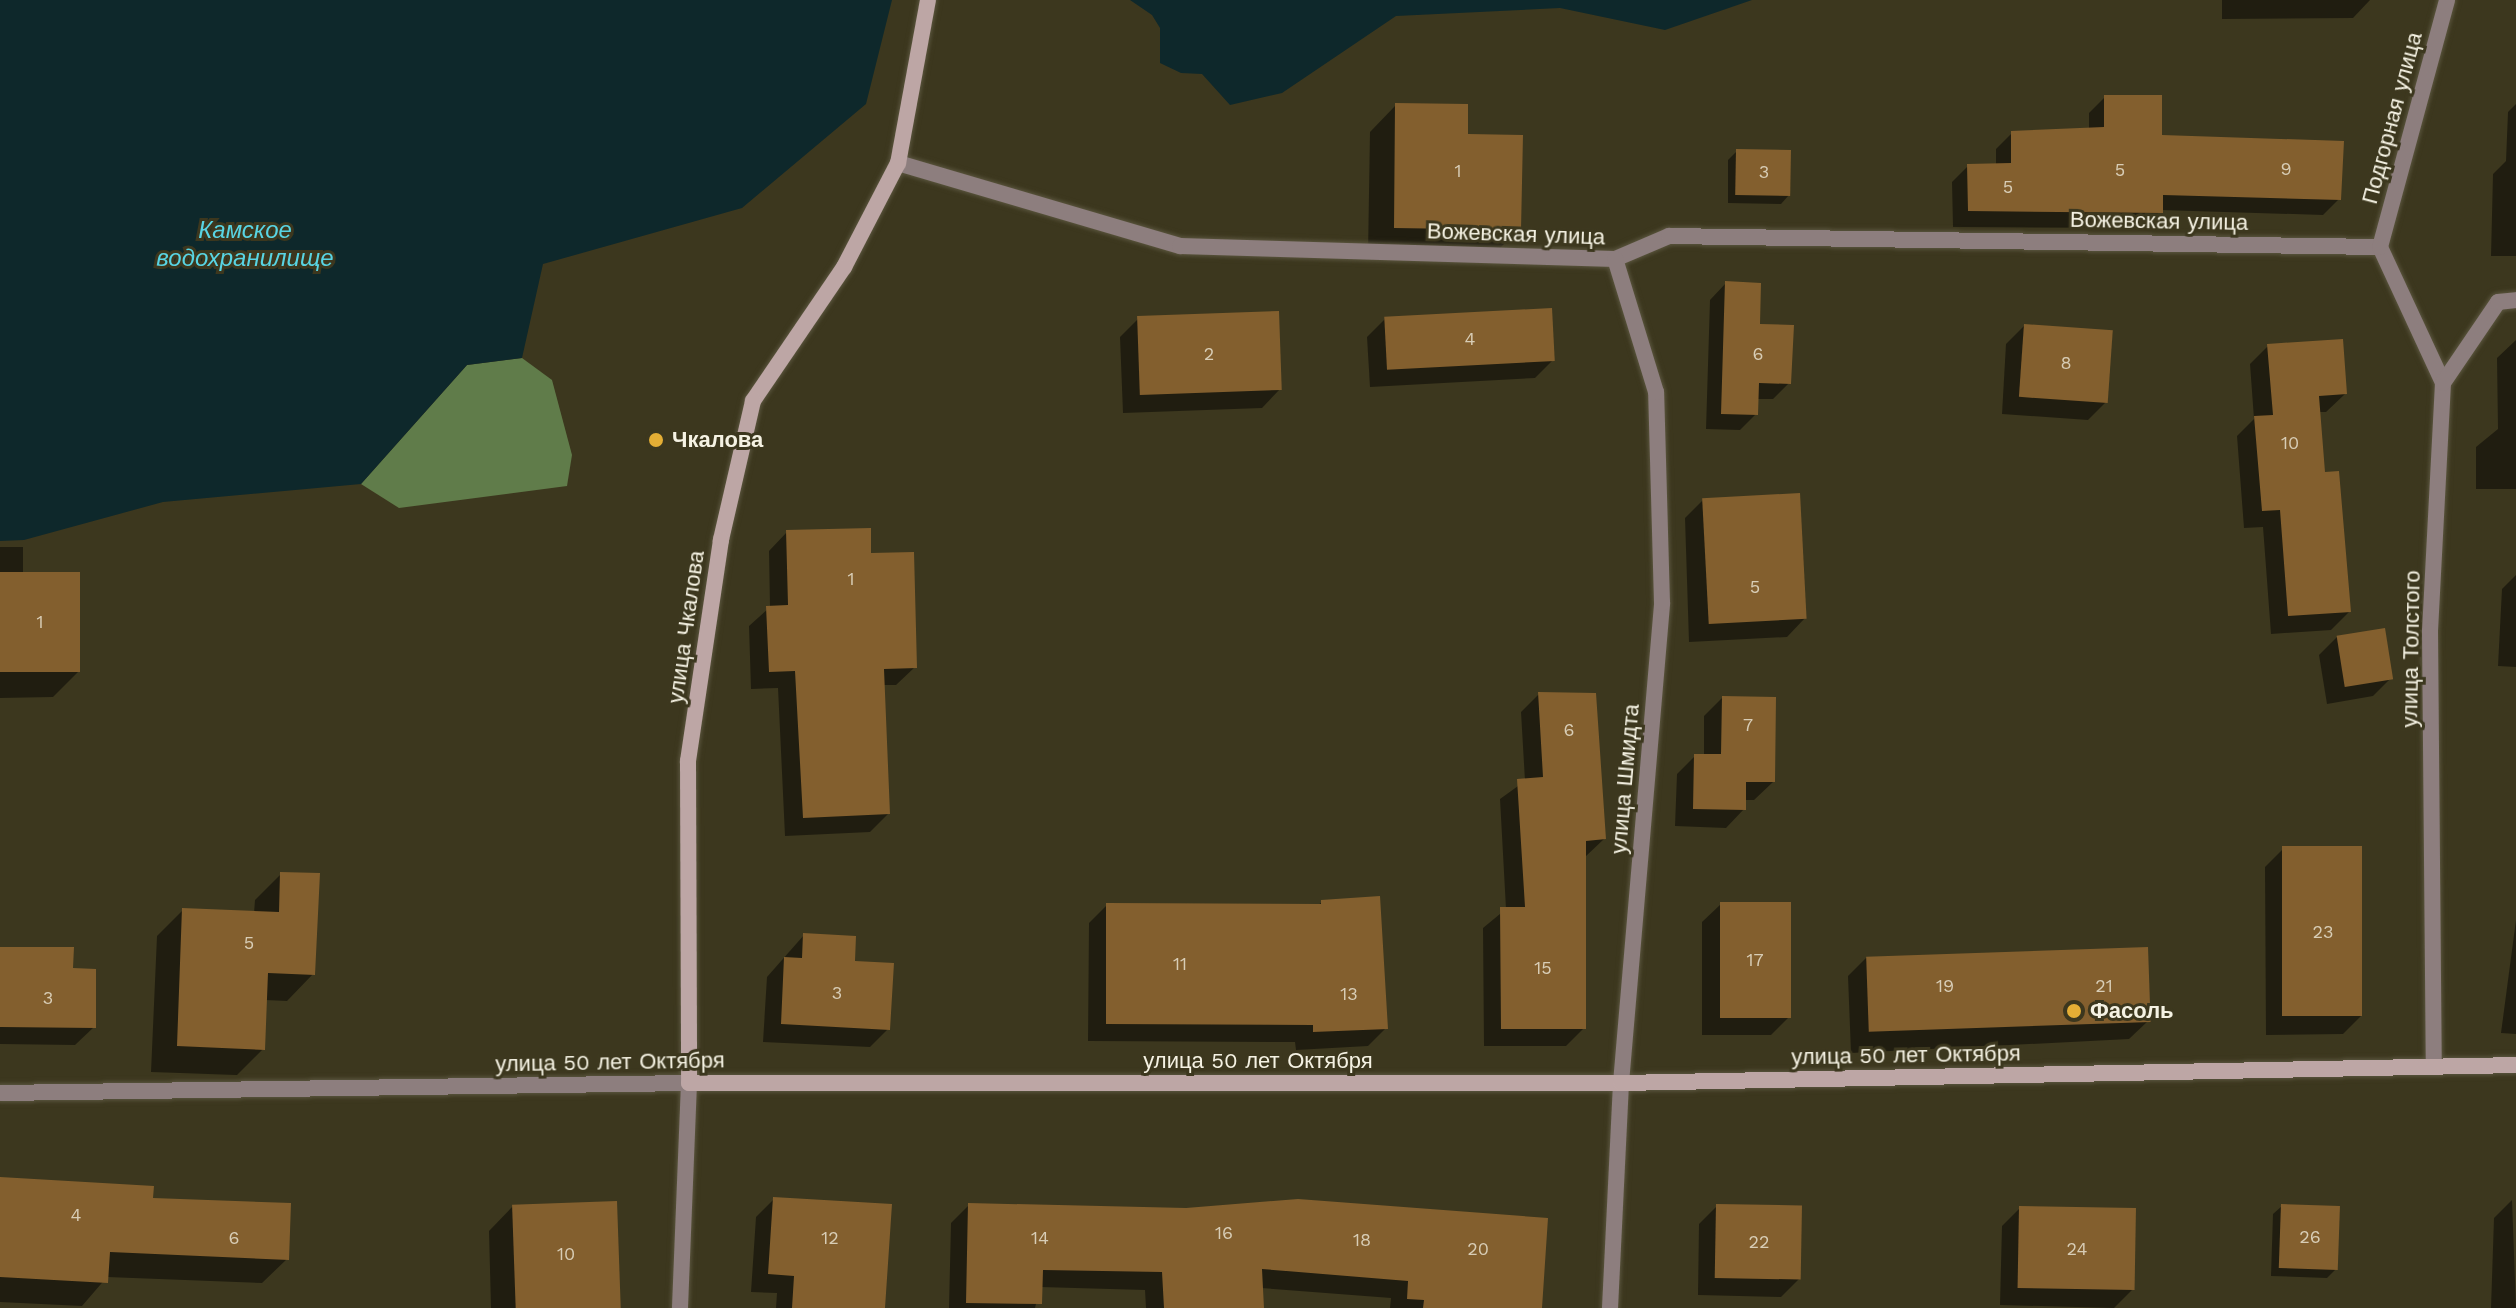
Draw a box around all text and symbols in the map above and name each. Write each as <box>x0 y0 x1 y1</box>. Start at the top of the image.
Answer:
street label: Подгорная улица <box>2356 29 2428 207</box>
house number: 9 <box>2280 158 2292 180</box>
house number: 5 <box>2115 159 2125 181</box>
house number: 1 <box>1454 160 1462 182</box>
house number: 3 <box>1759 161 1769 183</box>
house number: 5 <box>2003 176 2013 198</box>
street label: Вожевская улица <box>2070 206 2248 236</box>
water label: Камское водохранилище <box>156 217 334 273</box>
street label: Вожевская улица <box>1426 218 1606 250</box>
house number: 4 <box>1465 328 1475 350</box>
house number: 2 <box>1204 343 1214 365</box>
house number: 6 <box>1753 343 1763 365</box>
house number: 8 <box>2060 352 2072 374</box>
place label: Чкалова <box>672 427 763 453</box>
marker: Чкалова <box>647 431 665 449</box>
house number: 10 <box>2281 432 2299 454</box>
street label: улица Чкалова <box>662 549 710 705</box>
house number: 1 <box>847 568 855 590</box>
street label: улица Толстого <box>2396 570 2426 728</box>
house number: 5 <box>1750 576 1760 598</box>
house number: 1 <box>36 611 44 633</box>
street label: улица Шмидта <box>1605 703 1645 855</box>
house number: 7 <box>1743 714 1753 736</box>
house number: 6 <box>1564 719 1574 741</box>
house number: 23 <box>2313 921 2333 943</box>
house number: 5 <box>244 932 254 954</box>
house number: 17 <box>1746 949 1764 971</box>
house number: 11 <box>1173 953 1187 975</box>
house number: 15 <box>1534 957 1552 979</box>
house number: 19 <box>1936 975 1954 997</box>
house number: 21 <box>2095 975 2113 997</box>
house number: 3 <box>832 982 842 1004</box>
house number: 13 <box>1340 983 1358 1005</box>
house number: 3 <box>43 987 53 1009</box>
place label: Фасоль <box>2090 998 2174 1024</box>
marker: Фасоль <box>2065 1002 2083 1020</box>
street label: улица 50 лет Октября <box>1791 1040 2021 1070</box>
street label: улица 50 лет Октября <box>495 1047 725 1077</box>
street label: улица 50 лет Октября <box>1143 1048 1373 1074</box>
house number: 4 <box>71 1204 81 1226</box>
house number: 16 <box>1215 1222 1233 1244</box>
house number: 26 <box>2299 1226 2321 1248</box>
house number: 6 <box>229 1227 239 1249</box>
house number: 12 <box>821 1227 839 1249</box>
house number: 14 <box>1031 1227 1049 1249</box>
house number: 18 <box>1353 1229 1371 1251</box>
house number: 22 <box>1749 1231 1769 1253</box>
house number: 20 <box>1467 1238 1489 1260</box>
house number: 24 <box>2067 1238 2087 1260</box>
house number: 10 <box>557 1243 575 1265</box>

